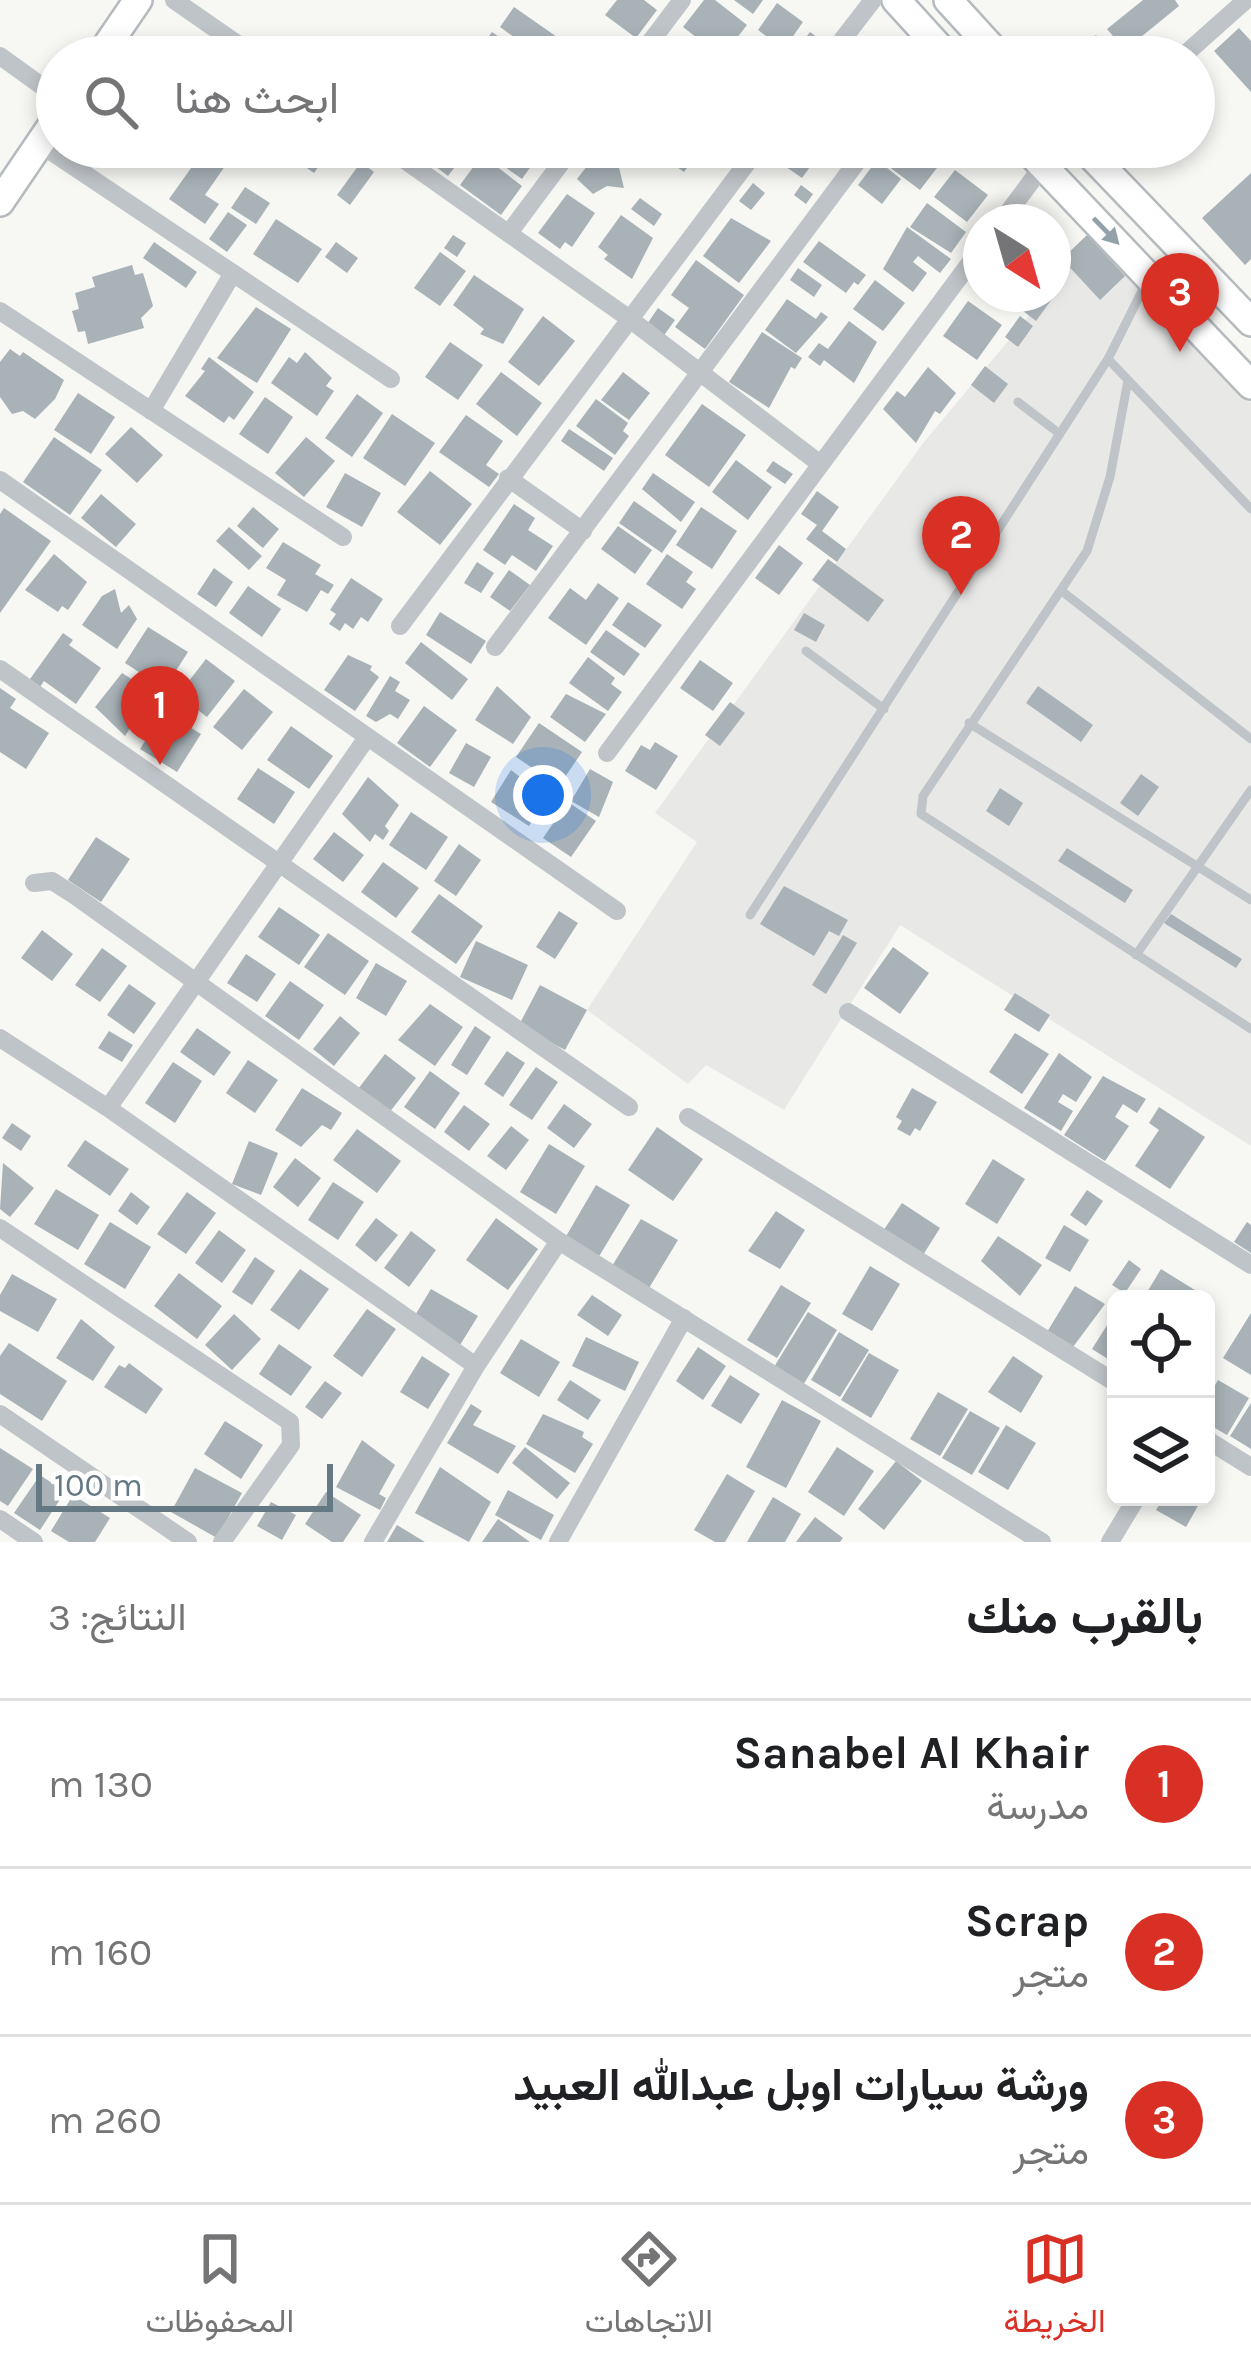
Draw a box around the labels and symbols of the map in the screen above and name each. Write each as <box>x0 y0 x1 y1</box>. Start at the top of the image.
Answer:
north arrow <box>963 204 1071 312</box>
one-way arrow <box>1092 216 1120 245</box>
pin: 3 <box>1141 253 1219 352</box>
pin: 2 <box>922 496 1000 595</box>
pin: 1 <box>121 666 199 765</box>
your location <box>513 765 573 825</box>
scale bar <box>36 1458 333 1511</box>

